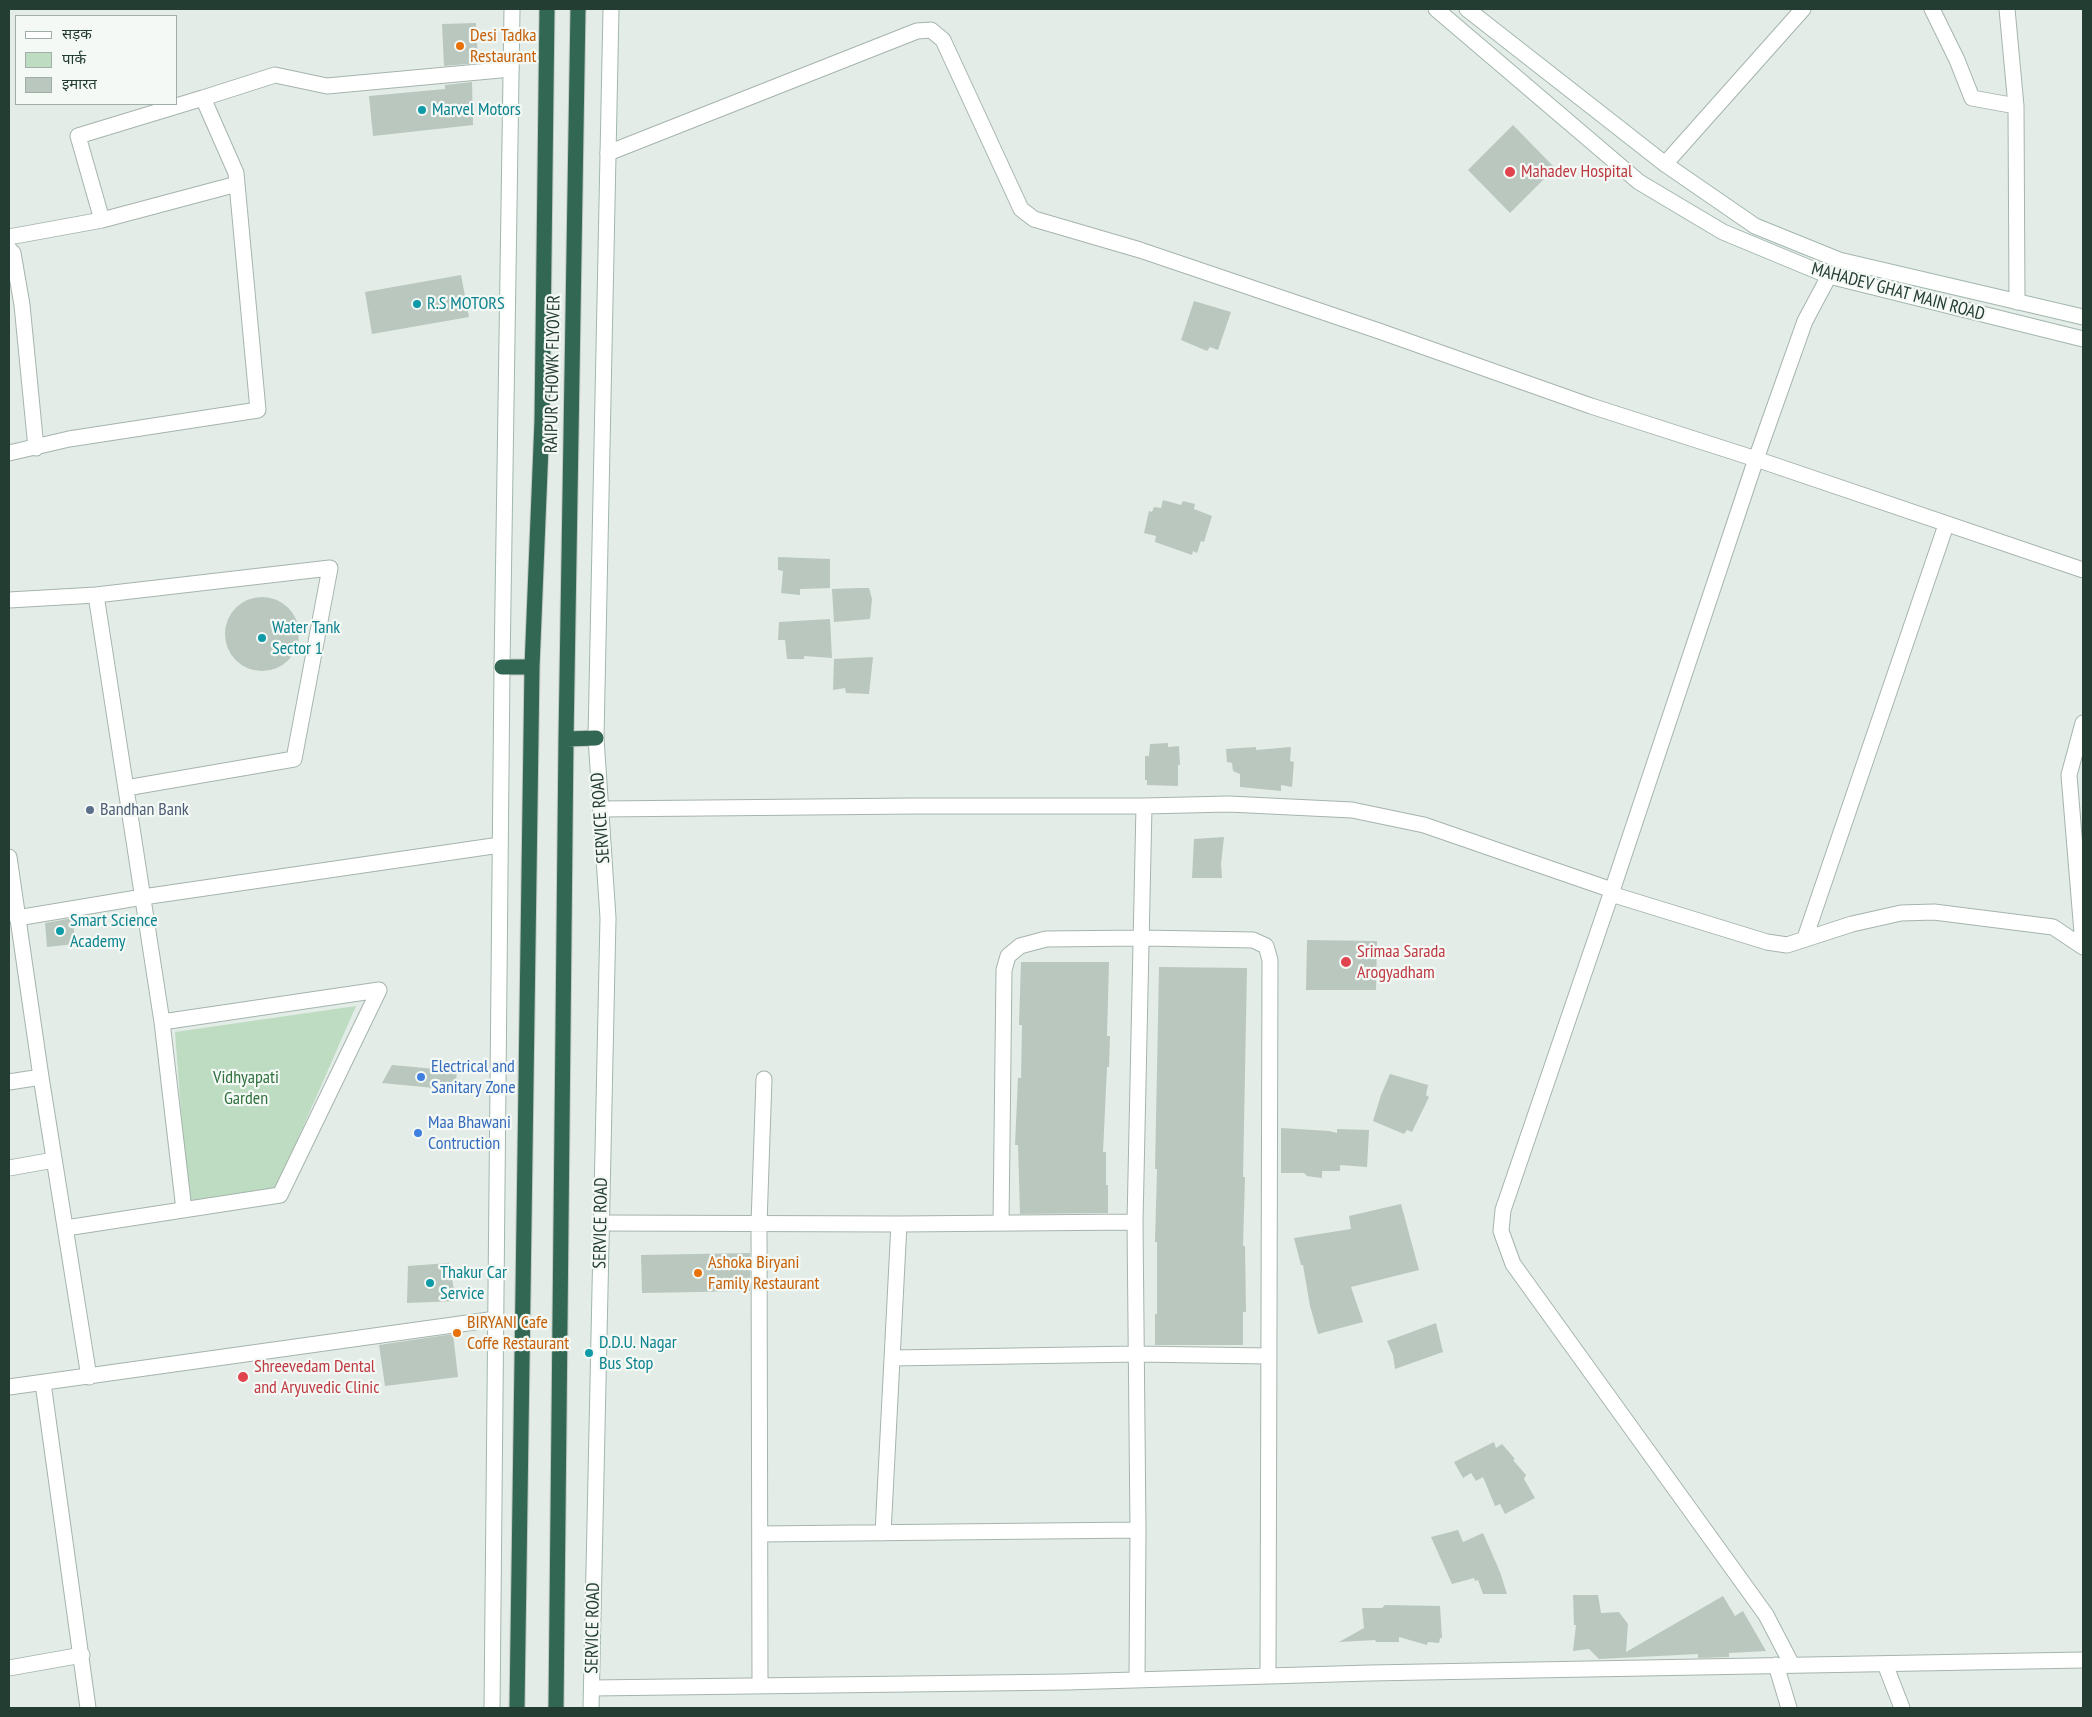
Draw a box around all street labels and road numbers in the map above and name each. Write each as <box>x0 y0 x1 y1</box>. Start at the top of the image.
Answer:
street label: MAHADEV GHAT MAIN ROAD <box>1809 258 1987 326</box>
street label: RAIPUR CHOWK FLYOVER <box>541 295 565 453</box>
street label: SERVICE ROAD <box>587 772 615 864</box>
street label: SERVICE ROAD <box>589 1177 613 1269</box>
street label: SERVICE ROAD <box>581 1582 605 1674</box>

